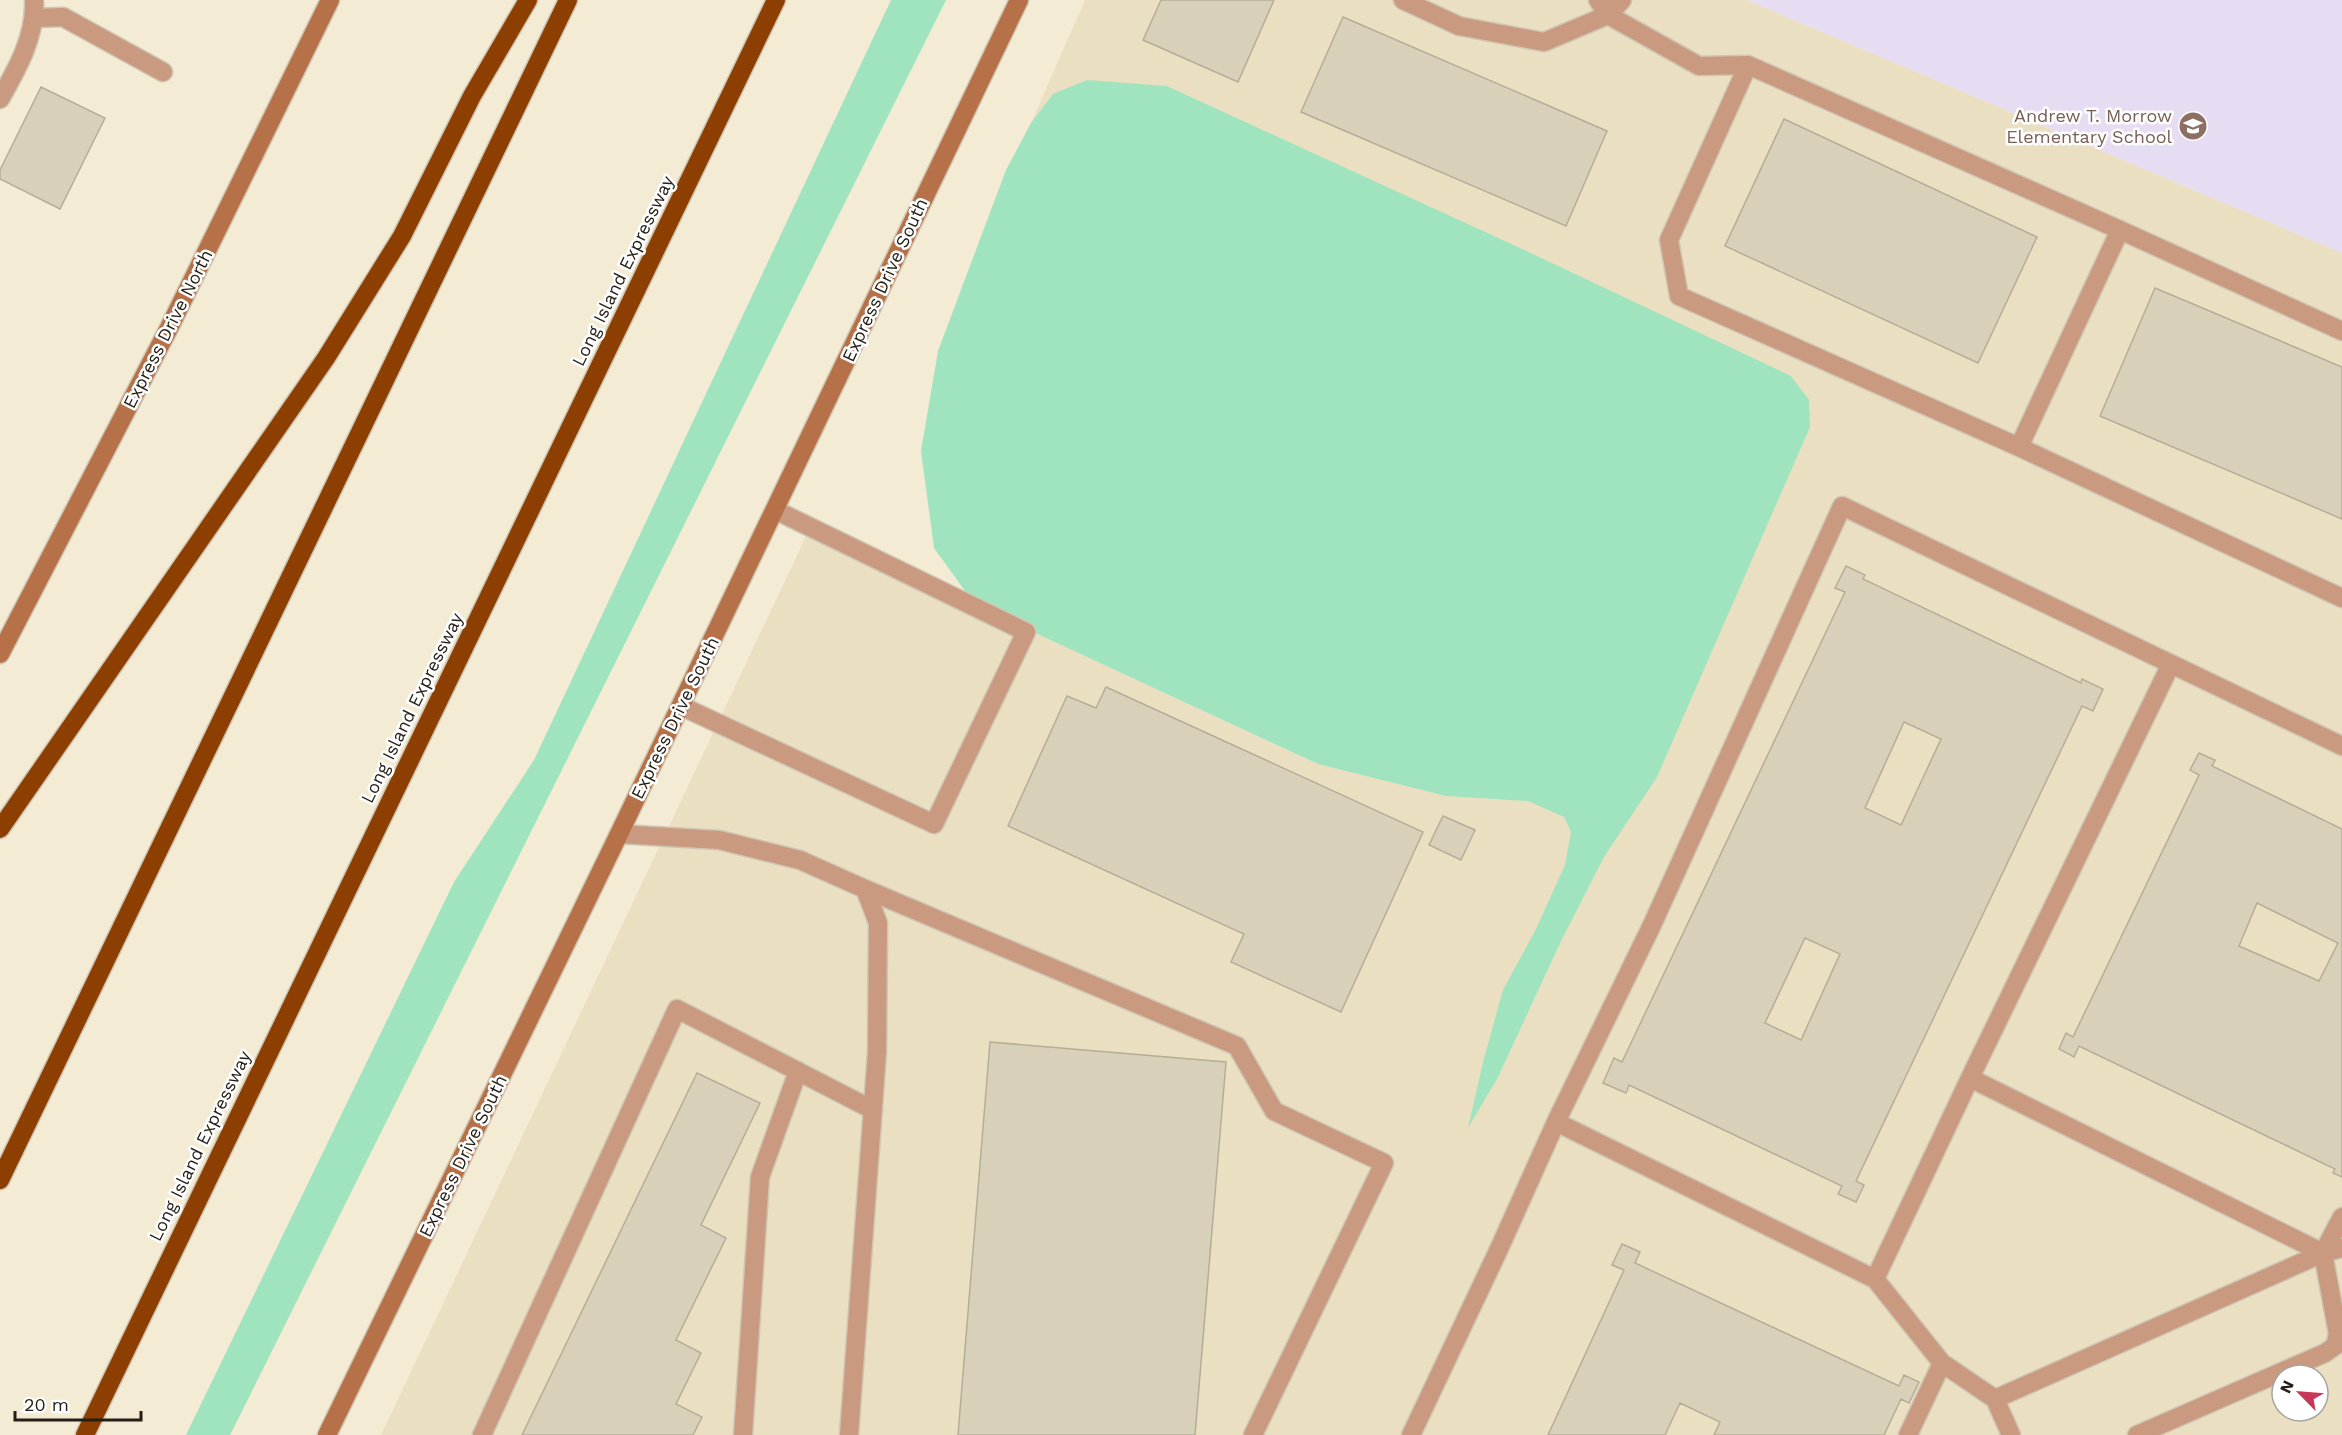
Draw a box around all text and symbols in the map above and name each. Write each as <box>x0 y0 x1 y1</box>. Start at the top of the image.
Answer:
place label: Andrew T. Morrow Elementary School <box>2006 105 2172 147</box>
school or university icon: Andrew T. Morrow Elementary School <box>2177 110 2209 142</box>
street label: Long Island Expressway <box>567 172 678 369</box>
street label: Express Drive South <box>837 195 932 365</box>
street label: Express Drive North <box>118 246 217 412</box>
street label: Long Island Expressway <box>356 609 467 806</box>
street label: Express Drive South <box>626 633 723 802</box>
street label: Long Island Expressway <box>144 1047 255 1244</box>
street label: Express Drive South <box>414 1071 511 1240</box>
north arrow <box>2270 1363 2330 1423</box>
text: N <box>2276 1377 2298 1396</box>
scale bar <box>15 1384 141 1422</box>
text: 20 m <box>24 1394 69 1415</box>

